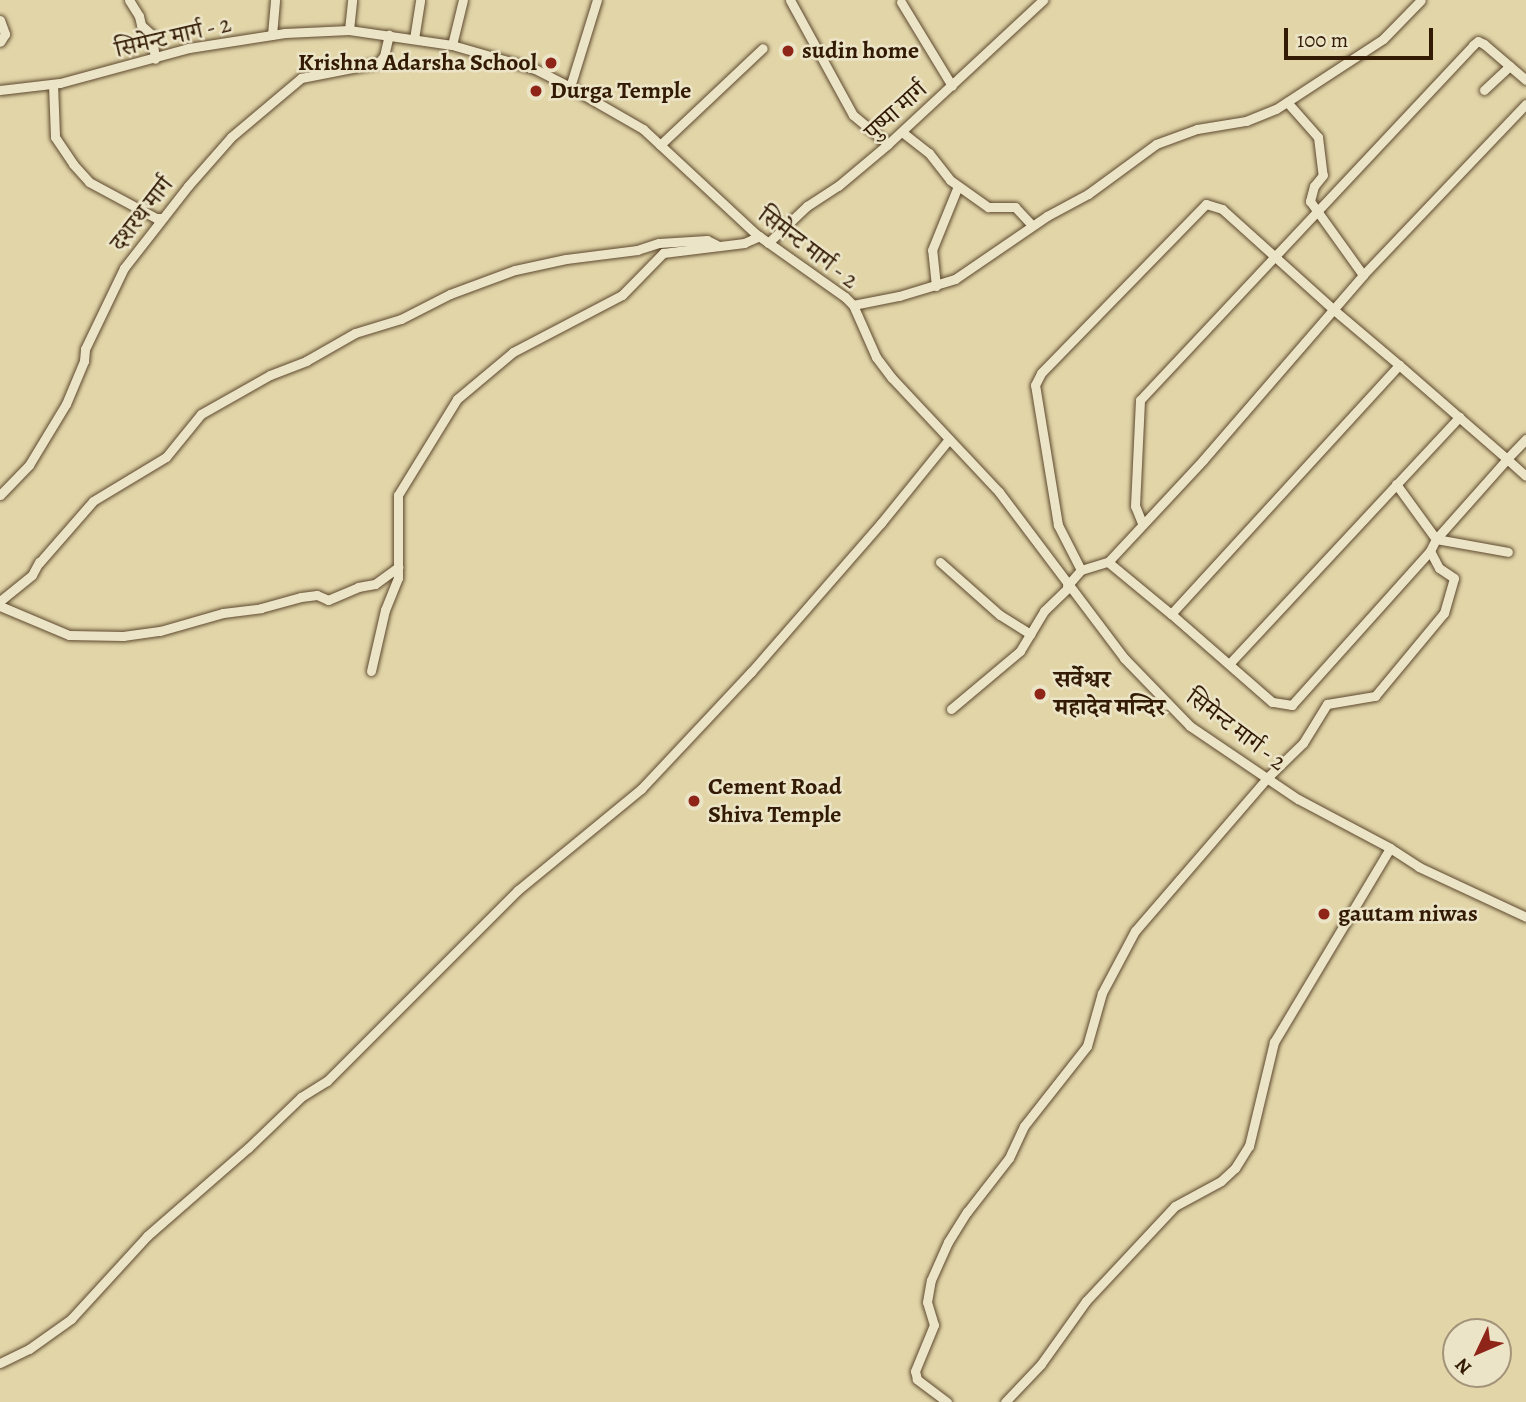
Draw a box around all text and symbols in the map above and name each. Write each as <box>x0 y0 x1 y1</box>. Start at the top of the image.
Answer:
street label: सिमेन्ट मार्ग - 2 <box>112 10 234 64</box>
scale bar <box>1288 14 1437 58</box>
text: 100 m <box>1297 26 1348 54</box>
place label: sudin home <box>802 37 919 65</box>
marker: sudin home <box>780 43 796 59</box>
place label: Krishna Adarsha School <box>298 49 537 77</box>
marker: Krishna Adarsha School <box>543 55 559 71</box>
street label: पुष्पा मार्ग <box>859 76 933 146</box>
place label: Durga Temple <box>550 77 691 105</box>
marker: Durga Temple <box>528 83 544 99</box>
street label: दशरथ मार्ग <box>104 171 180 257</box>
street label: सिमेन्ट मार्ग - 2 <box>752 201 864 295</box>
place label: सर्वेश्वर महादेव मन्दिर <box>1054 666 1165 722</box>
street label: सिमेन्ट मार्ग - 2 <box>1180 683 1292 777</box>
marker: सर्वेश्वर महादेव मन्दिर <box>1032 686 1048 702</box>
place label: Cement Road Shiva Temple <box>708 773 842 829</box>
marker: Cement Road Shiva Temple <box>686 793 702 809</box>
place label: gautam niwas <box>1338 900 1478 928</box>
marker: gautam niwas <box>1316 906 1332 922</box>
north arrow <box>1442 1318 1512 1388</box>
text: N <box>1449 1352 1477 1380</box>

